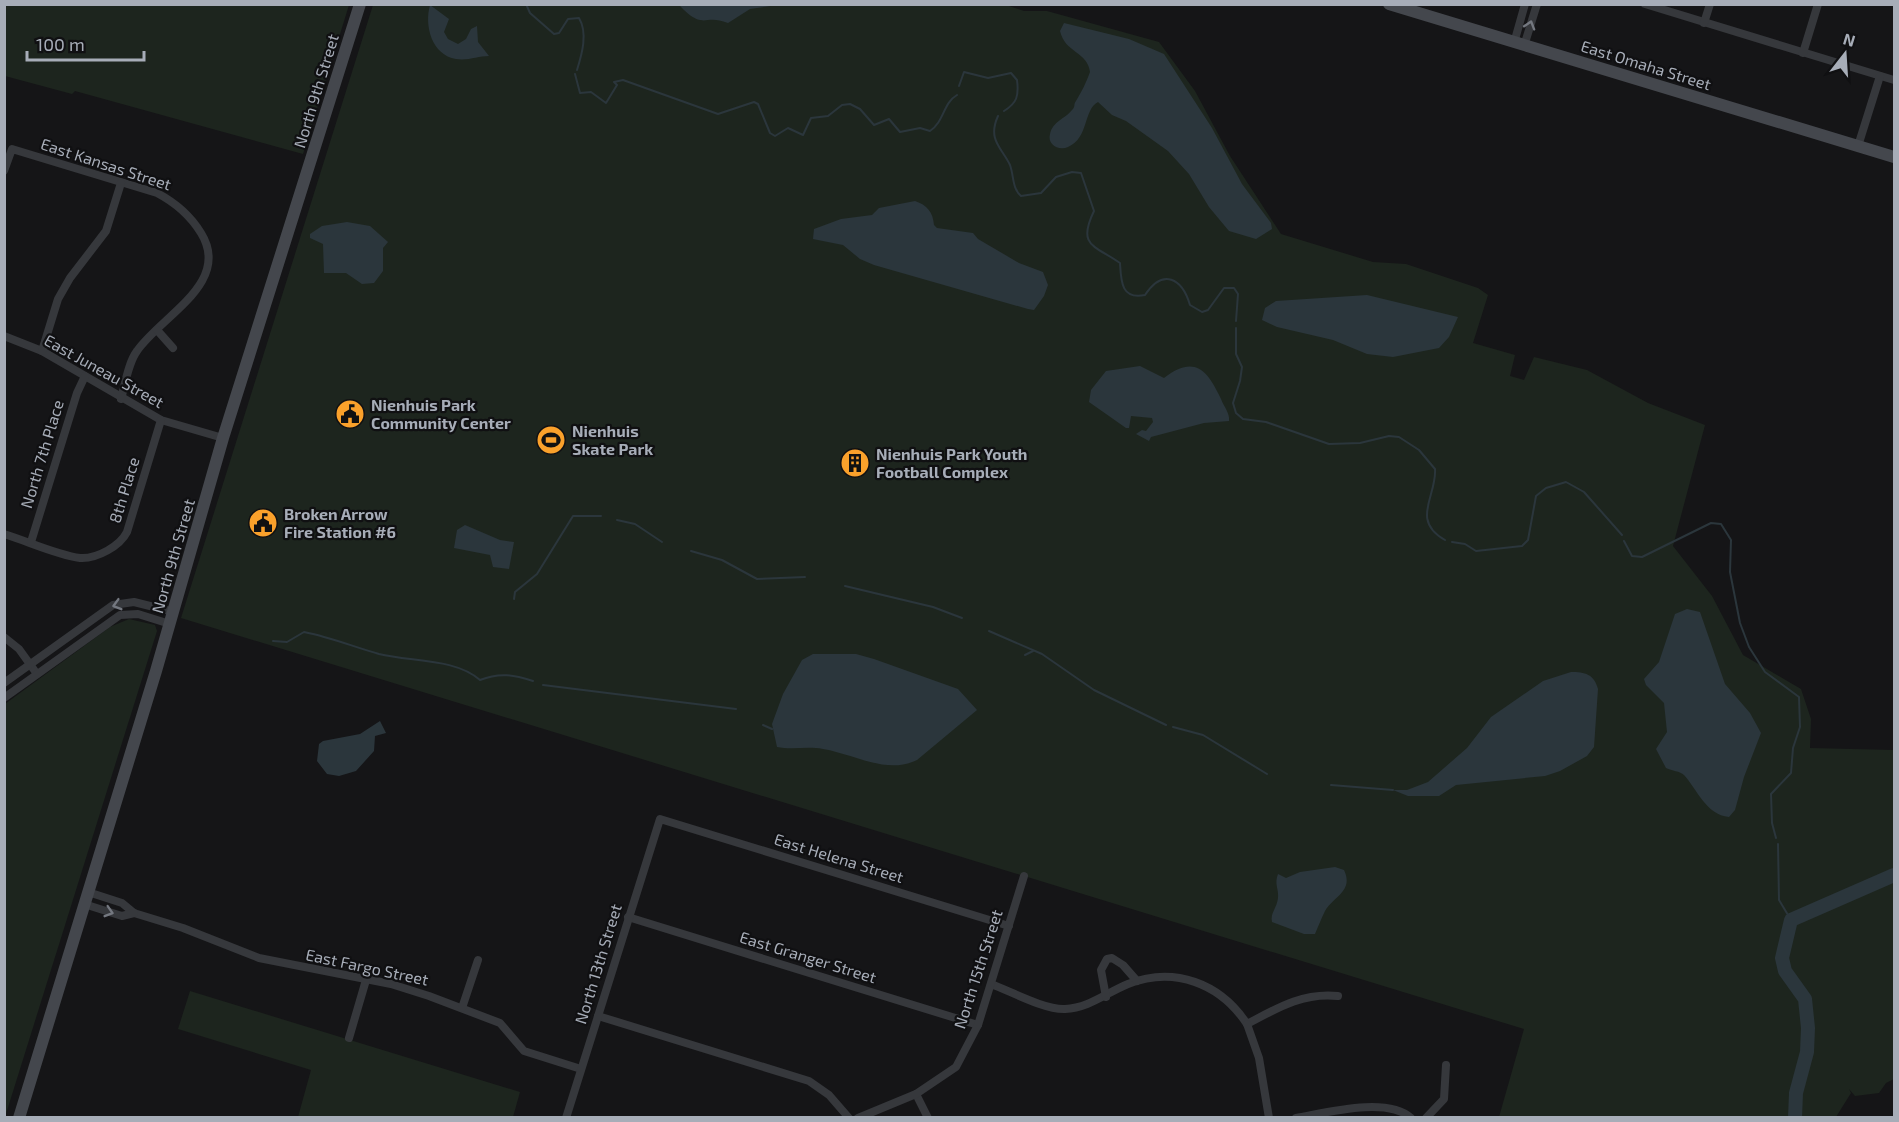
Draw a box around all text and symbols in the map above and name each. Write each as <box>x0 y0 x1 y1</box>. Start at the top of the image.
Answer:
one-way arrow <box>1523 20 1535 31</box>
scale bar <box>27 24 144 62</box>
north arrow <box>1815 24 1875 84</box>
text: N <box>1841 28 1858 50</box>
street label: North 9th Street <box>289 31 342 150</box>
text: 100 m <box>36 33 85 55</box>
street label: East Omaha Street <box>1579 36 1714 93</box>
street label: East Kansas Street <box>38 133 174 194</box>
street label: East Juneau Street <box>41 330 167 411</box>
place label: Nienhuis Park Community Center <box>371 395 511 433</box>
street label: North 7th Place <box>16 397 67 510</box>
public building icon: Nienhuis Park Community Center <box>334 398 366 430</box>
place label: Nienhuis Skate Park <box>572 421 653 458</box>
sports icon: Nienhuis Skate Park <box>535 424 567 456</box>
place label: Nienhuis Park Youth Football Complex <box>876 444 1027 481</box>
building icon: Nienhuis Park Youth Football Complex <box>839 447 871 479</box>
street label: 8th Place <box>105 455 143 525</box>
street label: North 9th Street <box>147 496 198 615</box>
place label: Broken Arrow Fire Station #6 <box>284 504 396 541</box>
public building icon: Broken Arrow Fire Station #6 <box>247 507 279 539</box>
one-way arrow <box>112 598 123 610</box>
street label: East Helena Street <box>772 829 906 886</box>
street label: North 13th Street <box>570 902 625 1026</box>
one-way arrow <box>103 905 114 917</box>
street label: North 15th Street <box>949 907 1006 1031</box>
street label: East Granger Street <box>738 927 879 986</box>
street label: East Fargo Street <box>304 944 430 989</box>

